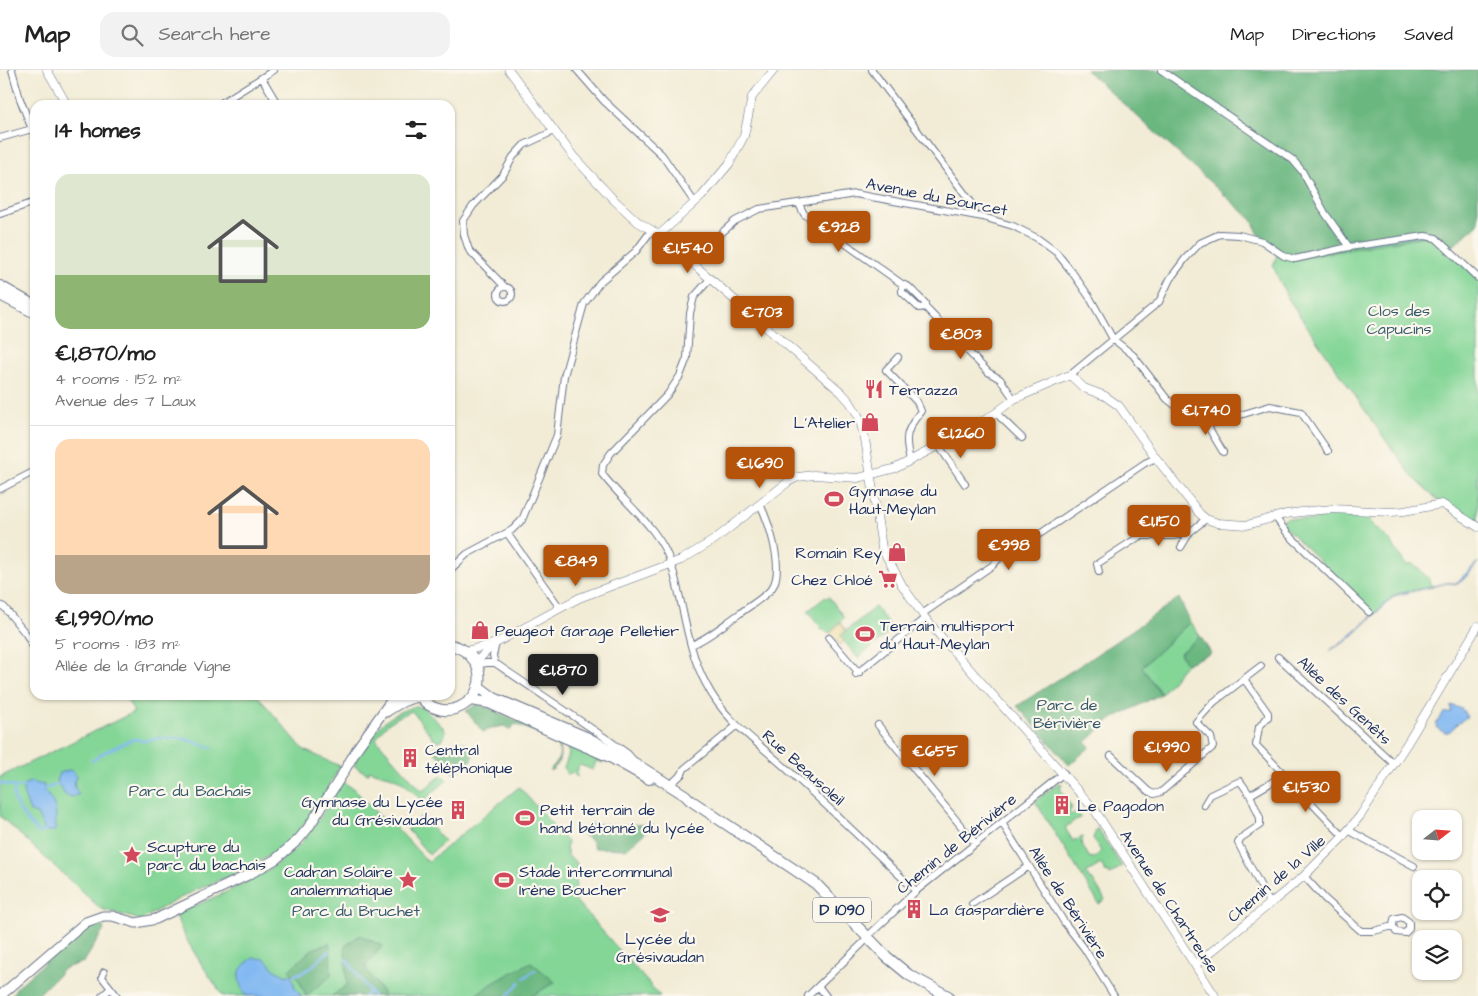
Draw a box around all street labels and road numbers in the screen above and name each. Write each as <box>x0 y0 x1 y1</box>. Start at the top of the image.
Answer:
street label: Avenue du Bourcet <box>864 172 1010 222</box>
street label: Allée des Genêts <box>1293 651 1396 750</box>
street label: Rue Beausoleil <box>757 725 849 811</box>
street label: Chemin de Bérivière <box>892 788 1022 899</box>
street label: Avenue de Chartreuse <box>1115 826 1224 978</box>
street label: Chemin de la Ville <box>1223 830 1331 928</box>
street label: Allée de Bérivière <box>1023 842 1113 964</box>
road number: D 1090 <box>813 898 871 922</box>

